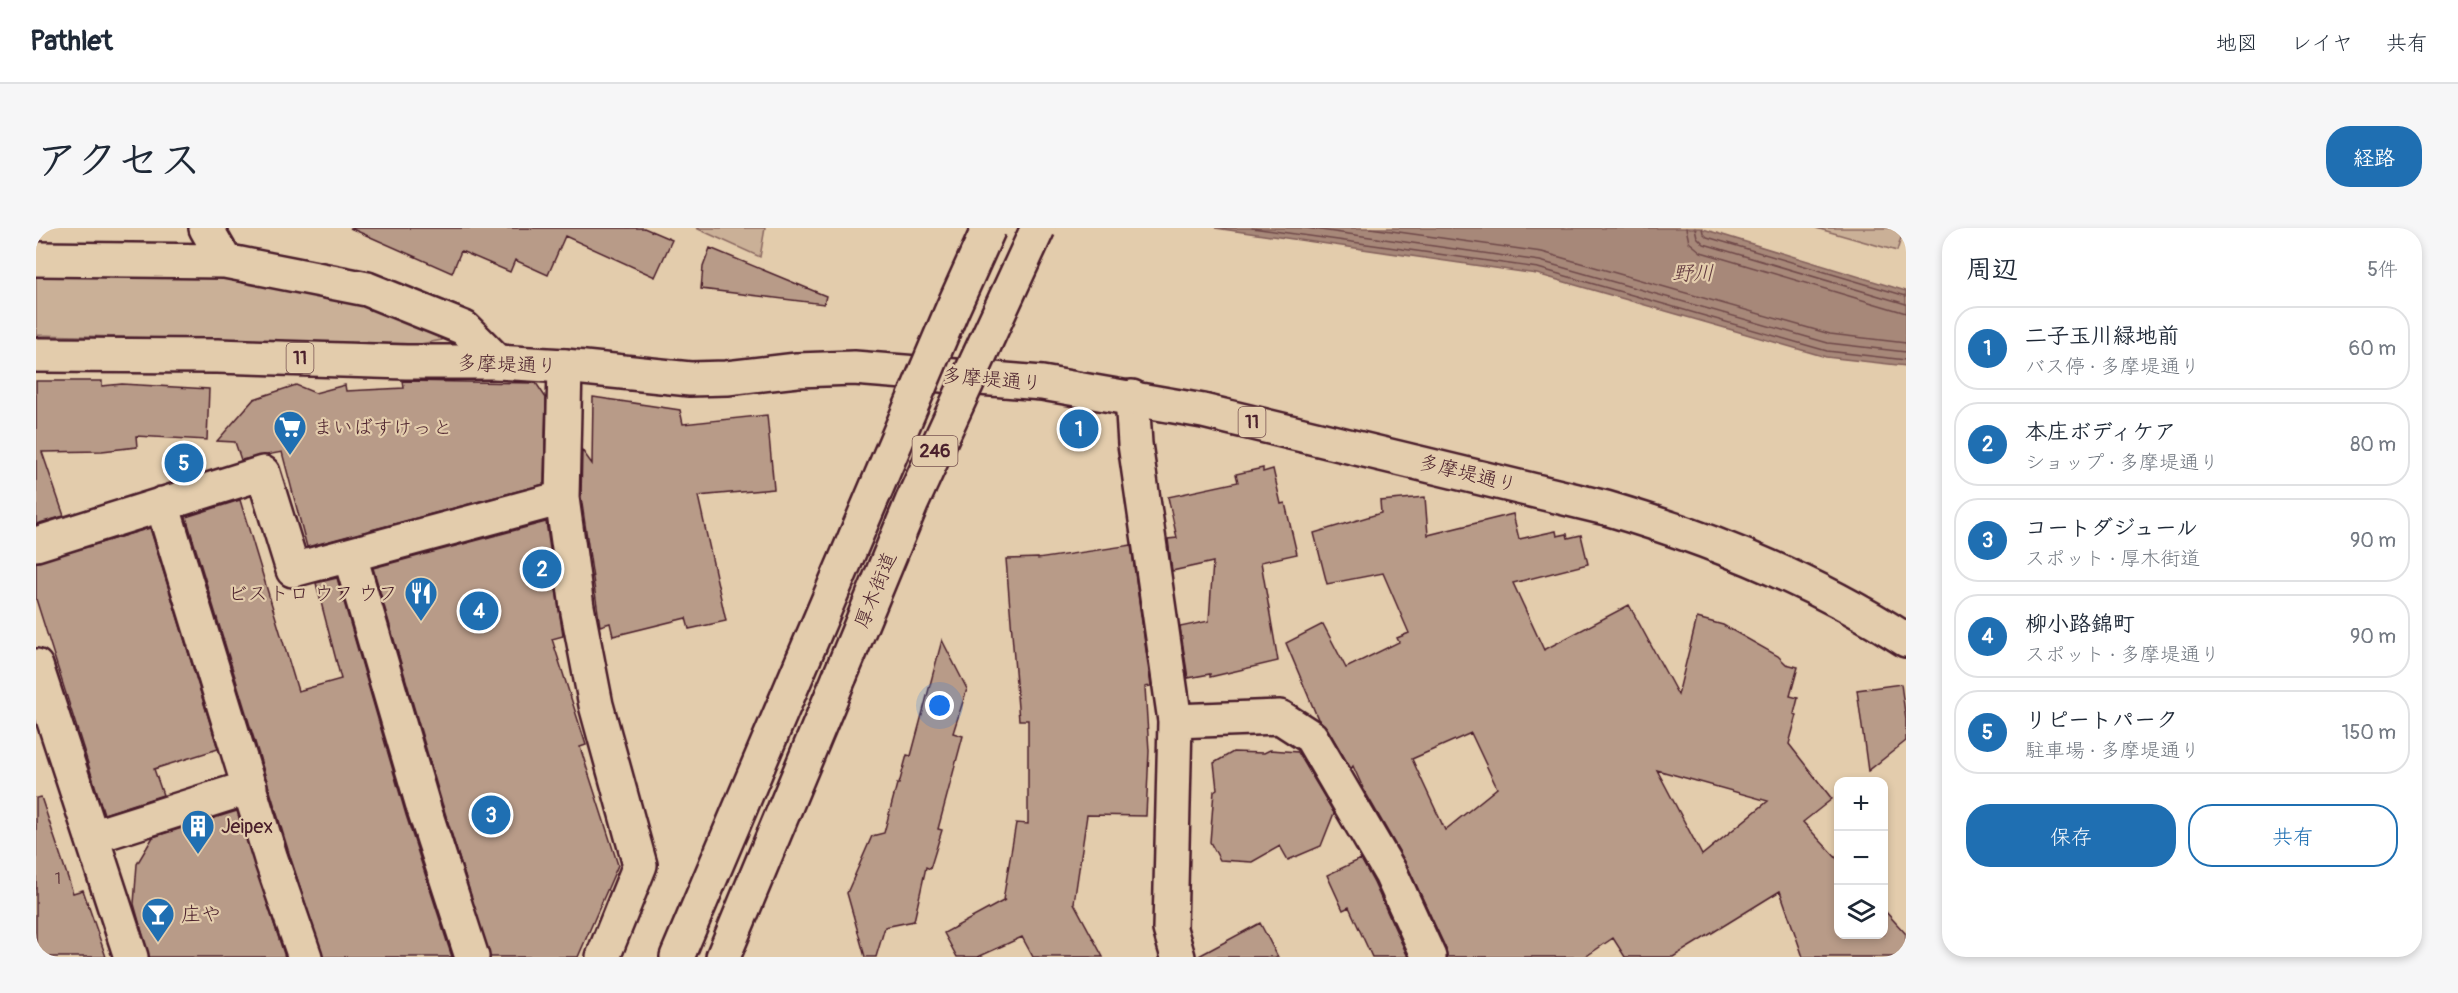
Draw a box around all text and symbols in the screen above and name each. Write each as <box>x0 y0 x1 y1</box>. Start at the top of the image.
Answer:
text: Pathlet <box>30 24 113 59</box>
text: 地図 <box>2216 30 2258 57</box>
text: レイヤ <box>2291 30 2353 57</box>
text: 共有 <box>2386 30 2428 57</box>
button: 経路 <box>2326 126 2422 187</box>
text: アクセス <box>36 135 201 187</box>
text: 周辺 <box>1966 254 2018 286</box>
text: 5件 <box>2367 257 2398 282</box>
water label: 野川 <box>1672 260 1714 287</box>
text: 二子玉川緑地前 <box>2025 322 2179 350</box>
text: 1 <box>1984 336 1991 361</box>
text: 60 m <box>2349 336 2396 361</box>
road number: 11 <box>286 343 314 373</box>
street label: 多摩堤通り <box>457 350 557 379</box>
text: バス停 · 多摩堤通り <box>2025 354 2200 379</box>
street label: 多摩堤通り <box>941 363 1043 396</box>
pin: 1 <box>1060 406 1098 452</box>
road number: 11 <box>1238 407 1266 437</box>
supermarket icon: まいばすけっと <box>272 409 308 456</box>
place label: まいばすけっと <box>313 415 453 440</box>
text: 本庄ボディケア <box>2025 418 2176 446</box>
text: 2 <box>1982 432 1993 457</box>
text: 80 m <box>2350 432 2396 457</box>
road number: 246 <box>912 436 958 466</box>
pin: 5 <box>164 440 204 486</box>
street label: 多摩堤通り <box>1416 449 1519 498</box>
text: ショップ · 多摩堤通り <box>2025 450 2219 475</box>
text: コートダジュール <box>2025 514 2198 542</box>
text: 3 <box>1982 528 1993 553</box>
text: 90 m <box>2350 528 2396 553</box>
pin: 2 <box>522 546 562 592</box>
text: スポット · 厚木街道 <box>2025 546 2200 571</box>
street label: 厚木街道 <box>849 548 902 632</box>
restaurant icon: ビストロ ウフ ウフ <box>403 575 439 622</box>
place label: ビストロ ウフ ウフ <box>228 581 398 606</box>
pin: 4 <box>460 588 498 634</box>
text: 柳小路錦町 <box>2025 610 2135 638</box>
text: 4 <box>1982 624 1993 649</box>
text: 90 m <box>2350 624 2396 649</box>
text: スポット · 多摩堤通り <box>2025 642 2220 667</box>
your location <box>925 691 954 720</box>
text: リピートパーク <box>2025 706 2178 734</box>
text: 5 <box>1982 720 1993 745</box>
text: 150 m <box>2342 720 2396 745</box>
text: 駐車場 · 多摩堤通り <box>2025 738 2200 763</box>
map controls <box>1834 777 1888 939</box>
button: + <box>1834 777 1888 831</box>
pin: 3 <box>472 792 510 838</box>
button: 保存 <box>1966 804 2176 867</box>
button: 共有 <box>2188 804 2398 867</box>
building icon: Jeipex <box>180 808 216 855</box>
place label: Jeipex <box>221 814 273 839</box>
button: − <box>1834 831 1888 885</box>
house number: 1 <box>55 869 61 889</box>
button: layers <box>1834 885 1888 939</box>
bar icon: 庄や <box>140 896 176 943</box>
place label: 庄や <box>181 902 221 927</box>

